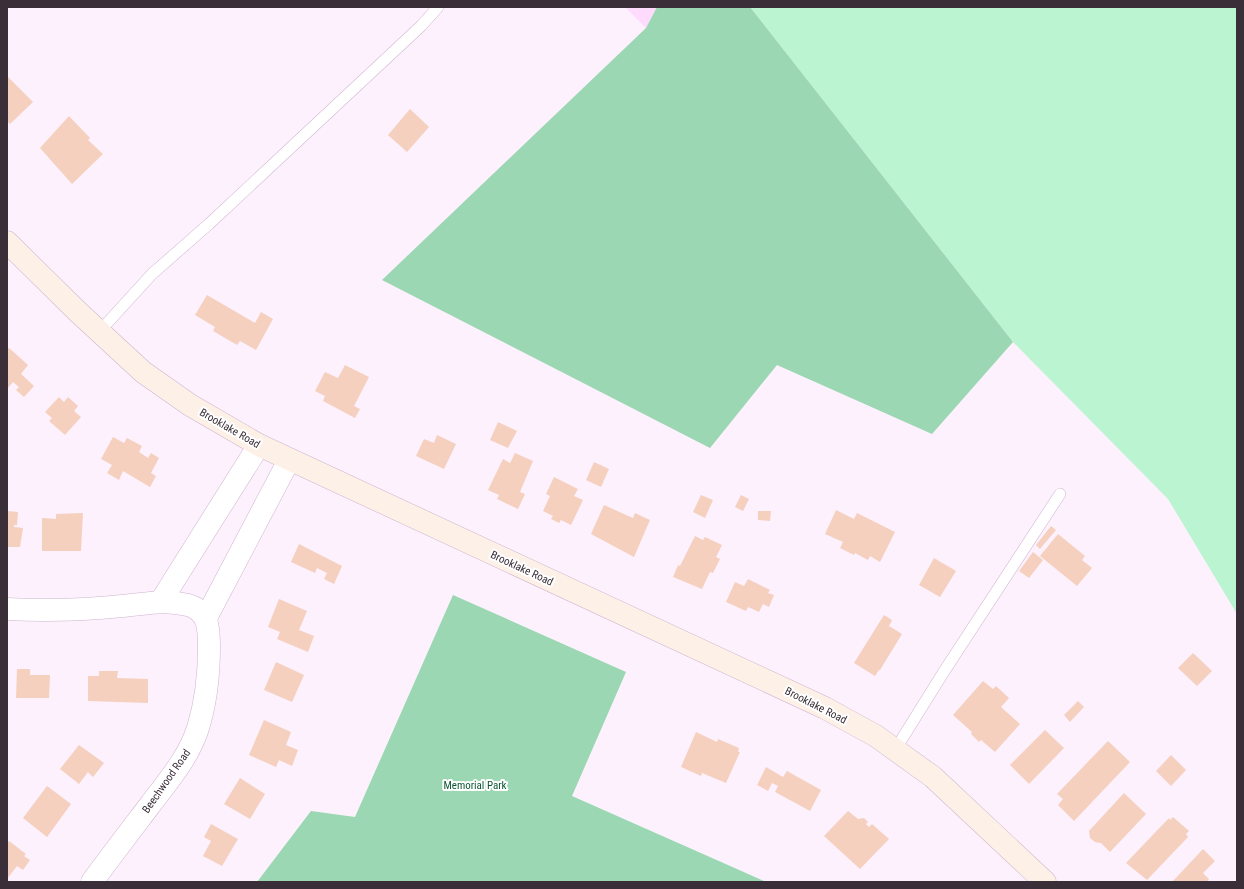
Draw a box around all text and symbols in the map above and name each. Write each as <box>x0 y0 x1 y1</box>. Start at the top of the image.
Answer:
street label: Brooklake Road <box>197 406 262 451</box>
street label: Brooklake Road <box>488 548 555 589</box>
street label: Brooklake Road <box>783 684 849 727</box>
street label: Beechwood Road <box>140 747 193 816</box>
park label: Memorial Park <box>443 779 507 792</box>

